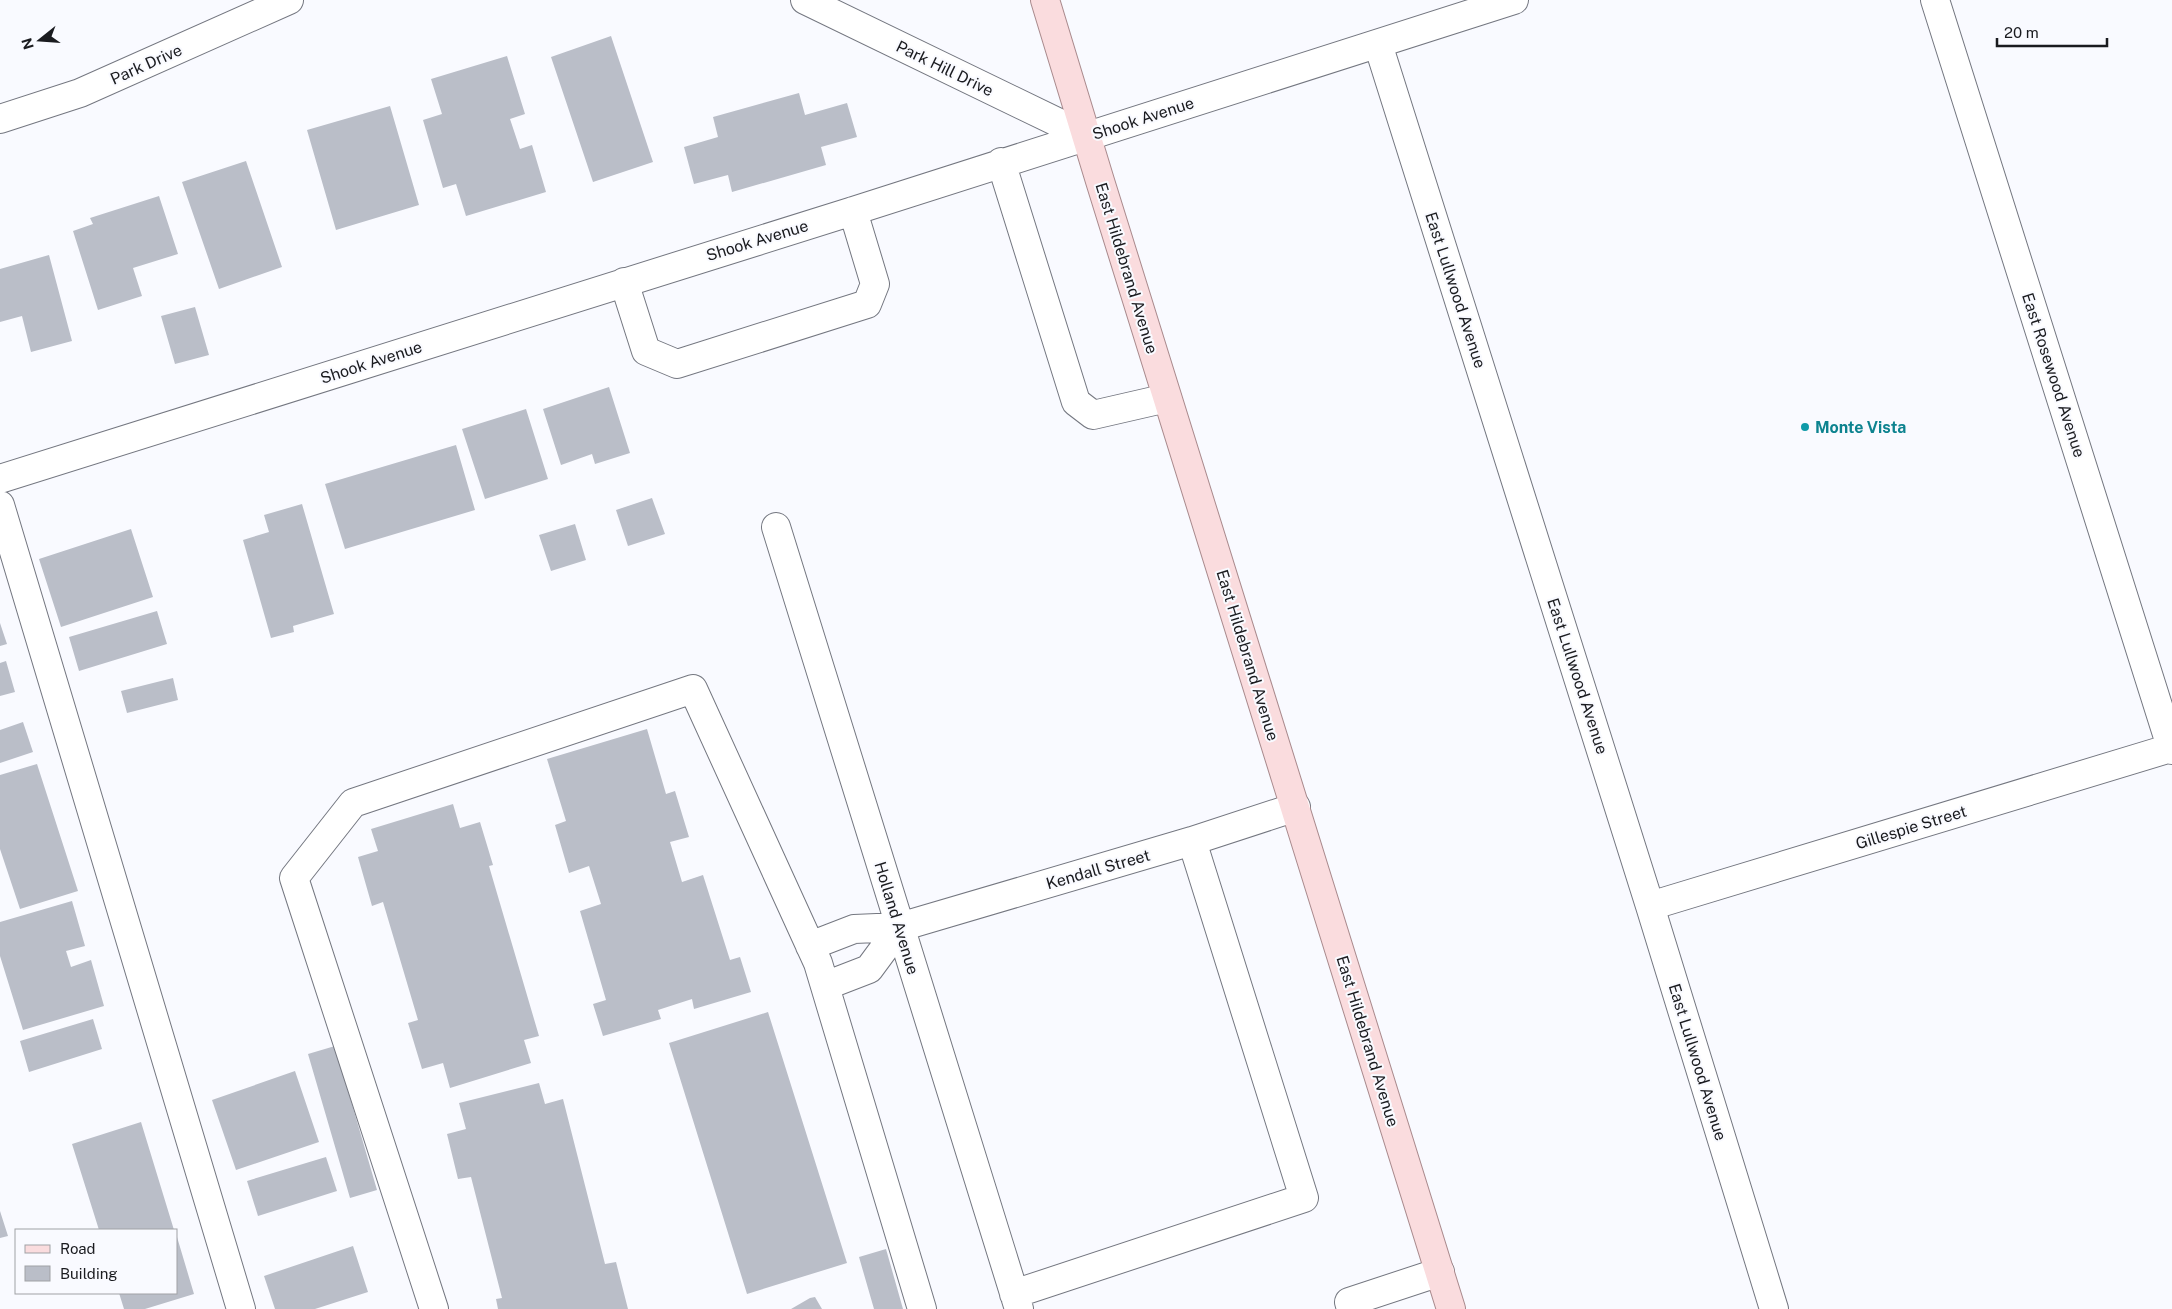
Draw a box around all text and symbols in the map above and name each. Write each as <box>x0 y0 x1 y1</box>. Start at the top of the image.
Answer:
north arrow <box>15 15 65 65</box>
scale bar <box>1997 15 2107 47</box>
text: 20 m <box>2004 24 2039 41</box>
text: N <box>18 36 37 51</box>
street label: Park Hill Drive <box>893 37 997 100</box>
street label: Park Drive <box>107 40 185 89</box>
street label: Shook Avenue <box>1090 93 1196 144</box>
street label: East Hildebrand Avenue <box>1091 180 1162 356</box>
street label: East Lullwood Avenue <box>1421 210 1490 371</box>
street label: Shook Avenue <box>704 216 811 265</box>
street label: East Rosewood Avenue <box>2018 290 2089 460</box>
street label: Shook Avenue <box>318 337 424 388</box>
place label: Monte Vista <box>1815 418 1906 437</box>
marker: Monte Vista <box>1799 421 1811 433</box>
street label: East Hildebrand Avenue <box>1212 567 1283 743</box>
street label: East Lullwood Avenue <box>1543 596 1612 757</box>
street label: Gillespie Street <box>1853 802 1969 853</box>
street label: Kendall Street <box>1044 846 1152 893</box>
street label: Holland Avenue <box>870 859 923 977</box>
street label: East Hildebrand Avenue <box>1332 953 1403 1129</box>
street label: East Lullwood Avenue <box>1665 981 1730 1143</box>
legend <box>15 1229 178 1294</box>
text: Road <box>60 1240 96 1257</box>
text: Building <box>60 1265 118 1282</box>

